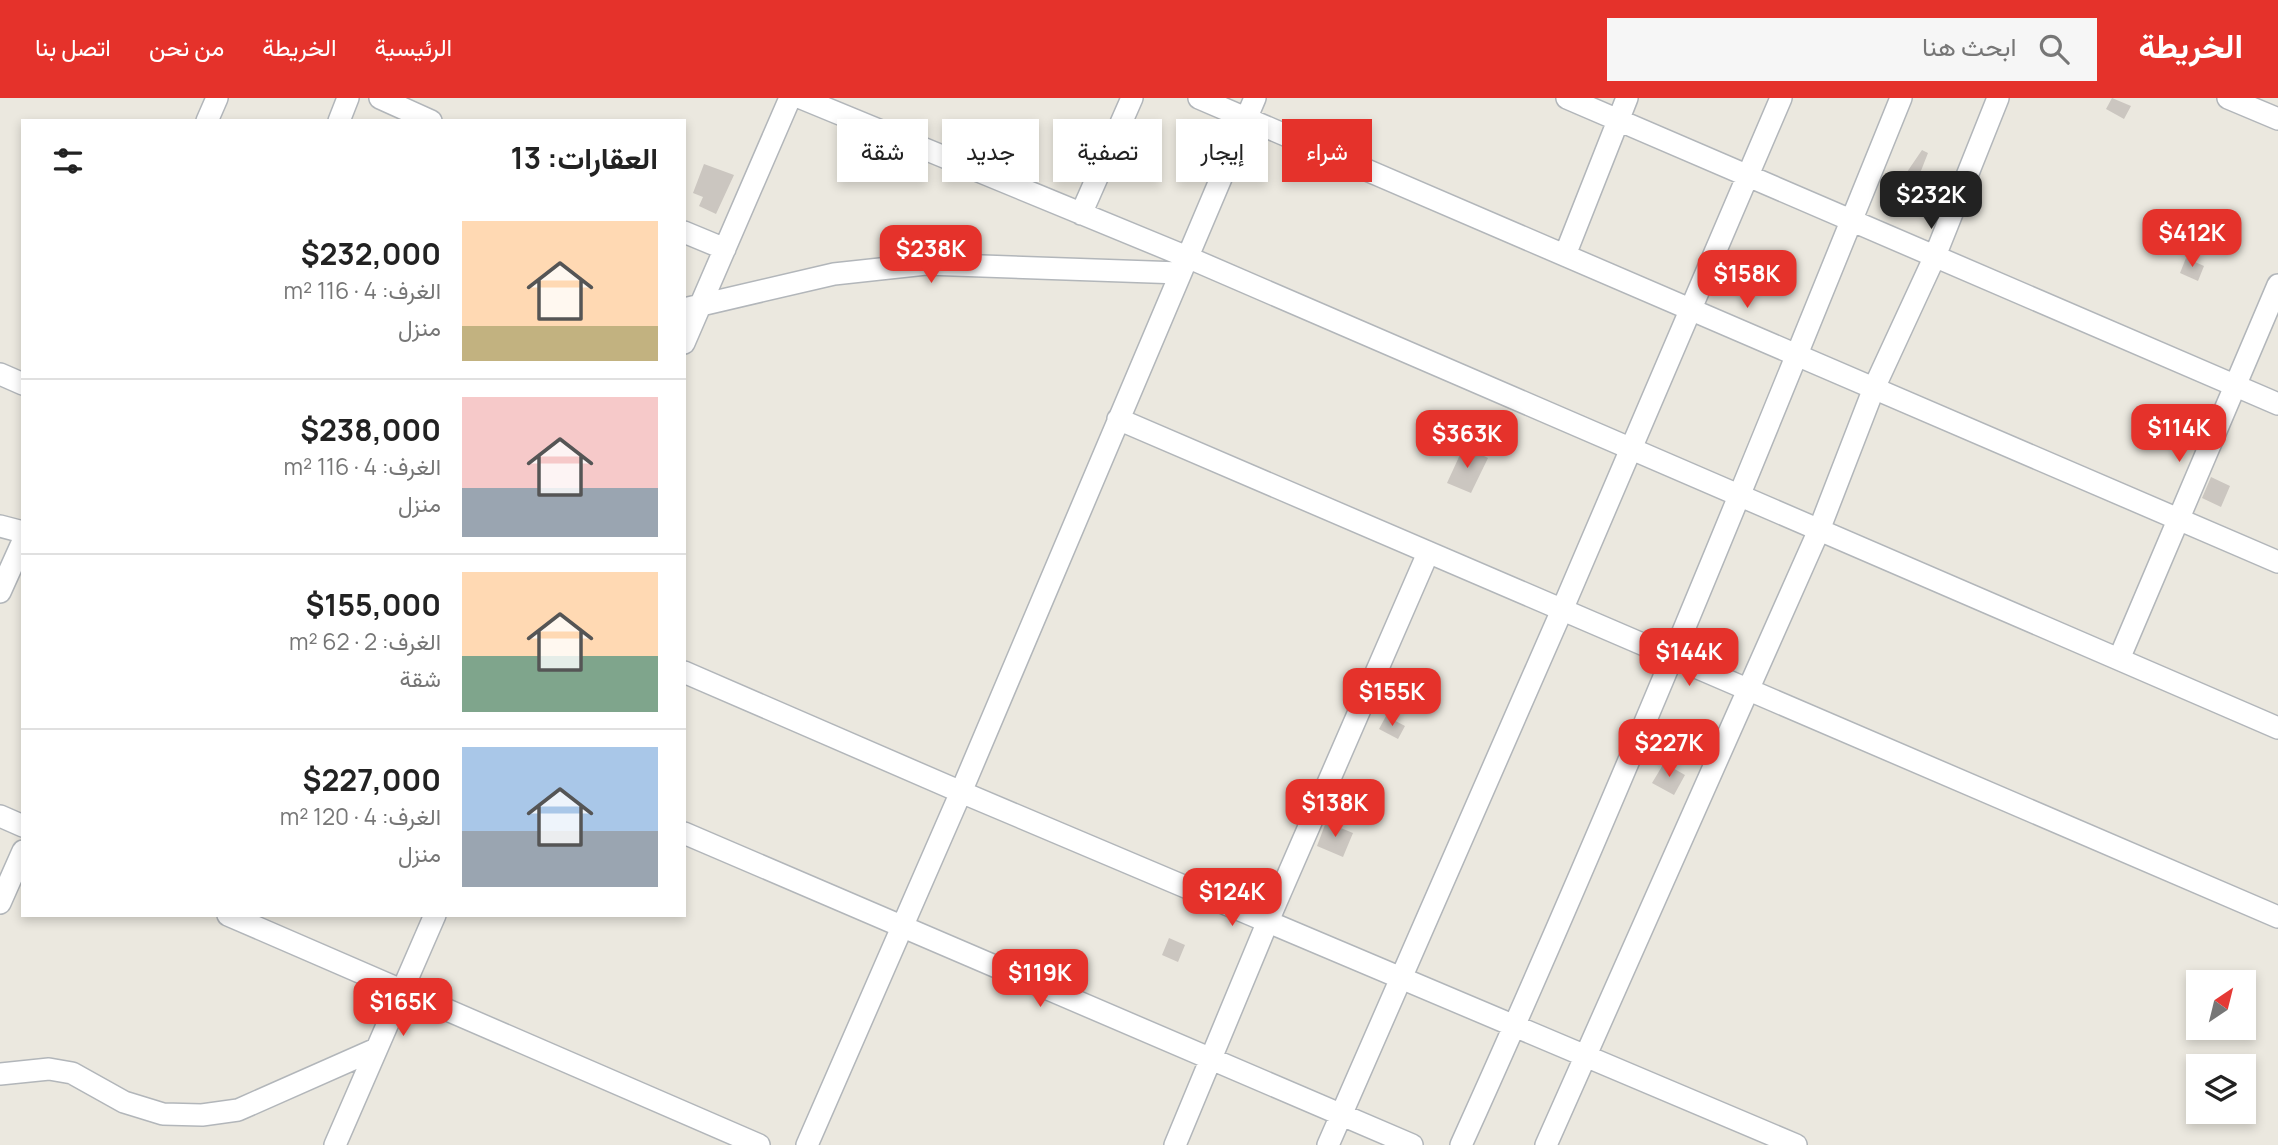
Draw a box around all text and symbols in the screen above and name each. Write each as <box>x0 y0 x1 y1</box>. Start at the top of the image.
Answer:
search box <box>1607 18 2097 81</box>
text: الخريطة <box>2139 23 2243 68</box>
text: ابحث هنا <box>1922 28 2017 64</box>
text: اتصل بنا <box>35 30 111 63</box>
text: من نحن <box>149 30 224 63</box>
text: الخريطة <box>262 30 337 63</box>
text: الرئيسية <box>375 30 452 63</box>
icon: search <box>2035 30 2073 68</box>
chip: شقة <box>837 119 928 182</box>
chip: جديد <box>942 119 1039 182</box>
chip: تصفية <box>1053 119 1162 182</box>
chip: إيجار <box>1176 119 1268 182</box>
chip: شراء <box>1282 119 1372 182</box>
text: العقارات: 13 <box>511 137 658 178</box>
icon: filters <box>49 142 87 180</box>
pin: $232K <box>1882 172 1980 231</box>
text: $232K <box>1896 178 1966 210</box>
pin: $412K <box>2143 209 2241 269</box>
text: $412K <box>2158 216 2226 248</box>
pin: $238K <box>882 226 980 285</box>
text: $238K <box>896 232 966 264</box>
text: $232,000 <box>301 233 441 274</box>
icon: home <box>518 249 602 333</box>
pin: $158K <box>1698 250 1796 310</box>
text: $158K <box>1714 257 1780 289</box>
text: الغرف: 4 · 116 m² <box>284 274 441 306</box>
text: منزل <box>398 311 441 343</box>
pin: $114K <box>2130 404 2228 464</box>
text: $238,000 <box>300 409 441 450</box>
pin: $363K <box>1418 410 1516 470</box>
text: $114K <box>2147 411 2211 443</box>
text: $363K <box>1432 417 1502 449</box>
icon: home <box>518 425 602 509</box>
text: الغرف: 4 · 116 m² <box>284 450 441 482</box>
text: منزل <box>398 487 441 519</box>
text: $155,000 <box>306 584 441 625</box>
icon: home <box>518 600 602 684</box>
text: الغرف: 2 · 62 m² <box>289 625 441 657</box>
pin: $144K <box>1640 628 1738 688</box>
text: $144K <box>1655 635 1723 667</box>
text: شقة <box>399 662 441 694</box>
pin: $155K <box>1343 668 1441 728</box>
text: $155K <box>1359 675 1425 707</box>
pin: $227K <box>1620 720 1718 779</box>
text: $227K <box>1635 726 1704 758</box>
text: $227,000 <box>303 759 441 800</box>
icon: home <box>518 775 602 859</box>
pin: $138K <box>1286 780 1384 839</box>
text: $138K <box>1302 786 1368 818</box>
text: الغرف: 4 · 120 m² <box>280 800 441 832</box>
text: منزل <box>398 837 441 869</box>
pin: $124K <box>1183 868 1281 928</box>
text: $124K <box>1199 875 1265 907</box>
pin: $119K <box>991 950 1089 1009</box>
text: $119K <box>1008 956 1072 988</box>
north arrow <box>2186 970 2256 1040</box>
map controls <box>2186 970 2256 1124</box>
pin: $165K <box>354 978 452 1038</box>
text: $165K <box>369 985 437 1017</box>
button: layers <box>2186 1054 2256 1124</box>

